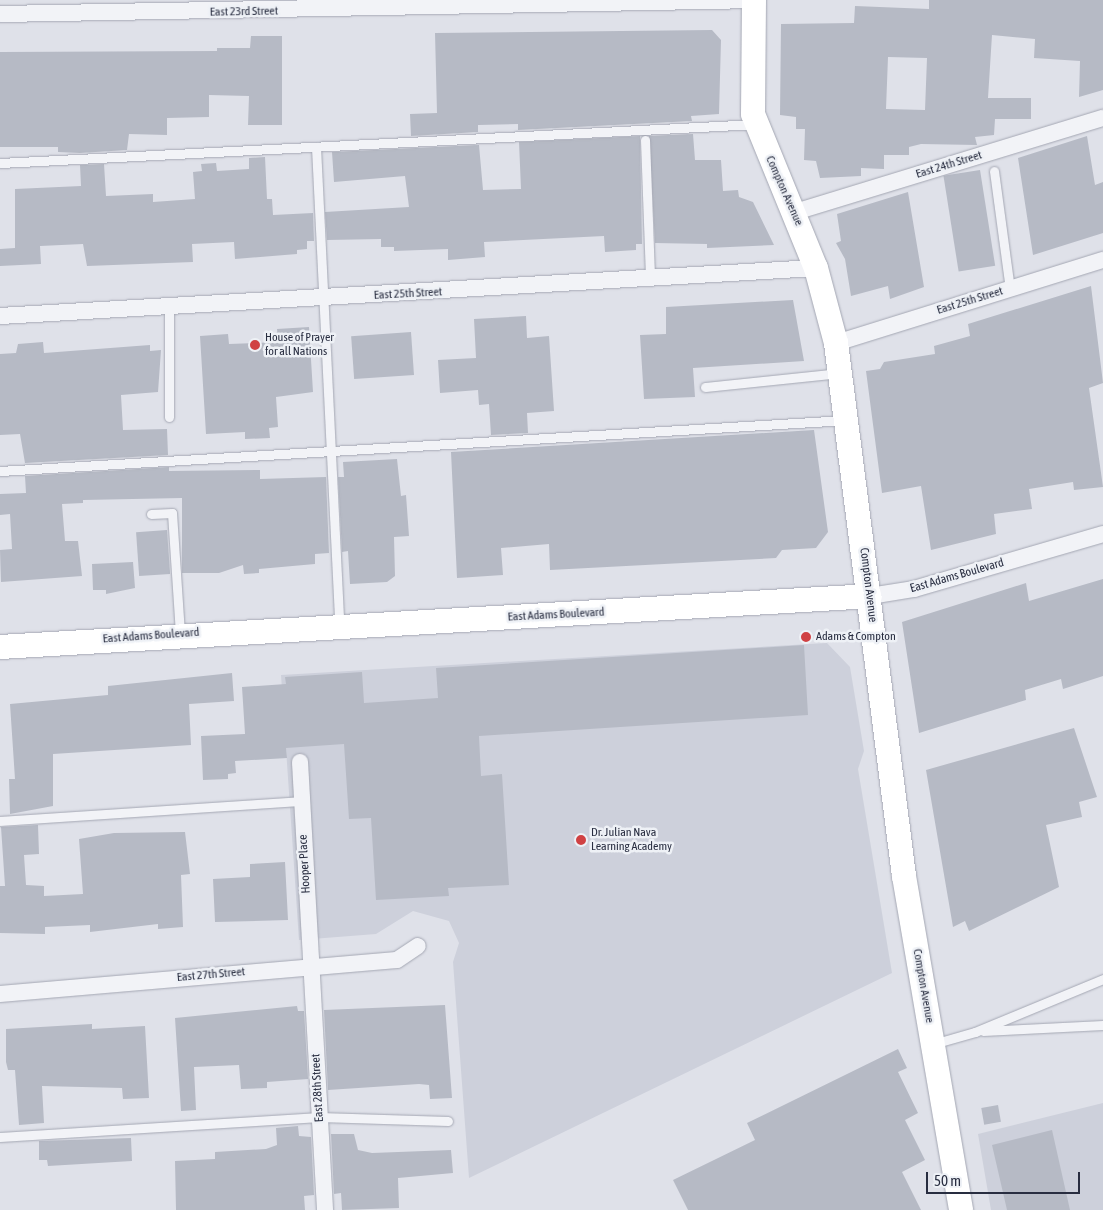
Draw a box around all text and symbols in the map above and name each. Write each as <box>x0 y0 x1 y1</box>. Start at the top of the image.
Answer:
street label: East 23rd Street <box>210 4 278 20</box>
street label: East 24th Street <box>914 148 984 182</box>
street label: Compton Avenue <box>762 154 806 228</box>
street label: East 25th Street <box>935 284 1005 318</box>
street label: East 25th Street <box>373 285 443 303</box>
place label: House of Prayer for all Nations <box>265 331 334 359</box>
marker: House of Prayer for all Nations <box>249 339 261 351</box>
street label: Compton Avenue <box>856 547 880 623</box>
street label: East Adams Boulevard <box>908 556 1006 596</box>
street label: East Adams Boulevard <box>507 605 605 625</box>
street label: East Adams Boulevard <box>102 625 200 647</box>
place label: Adams & Compton <box>816 630 896 644</box>
marker: Adams & Compton <box>800 631 812 643</box>
place label: Dr. Julian Nava Learning Academy <box>591 826 672 854</box>
street label: Hooper Place <box>296 834 314 894</box>
marker: Dr. Julian Nava Learning Academy <box>575 834 587 846</box>
street label: Compton Avenue <box>909 948 937 1024</box>
street label: East 27th Street <box>176 965 246 985</box>
street label: East 28th Street <box>309 1053 327 1123</box>
scale bar <box>928 1162 1082 1194</box>
text: 50 m <box>934 1172 961 1189</box>

